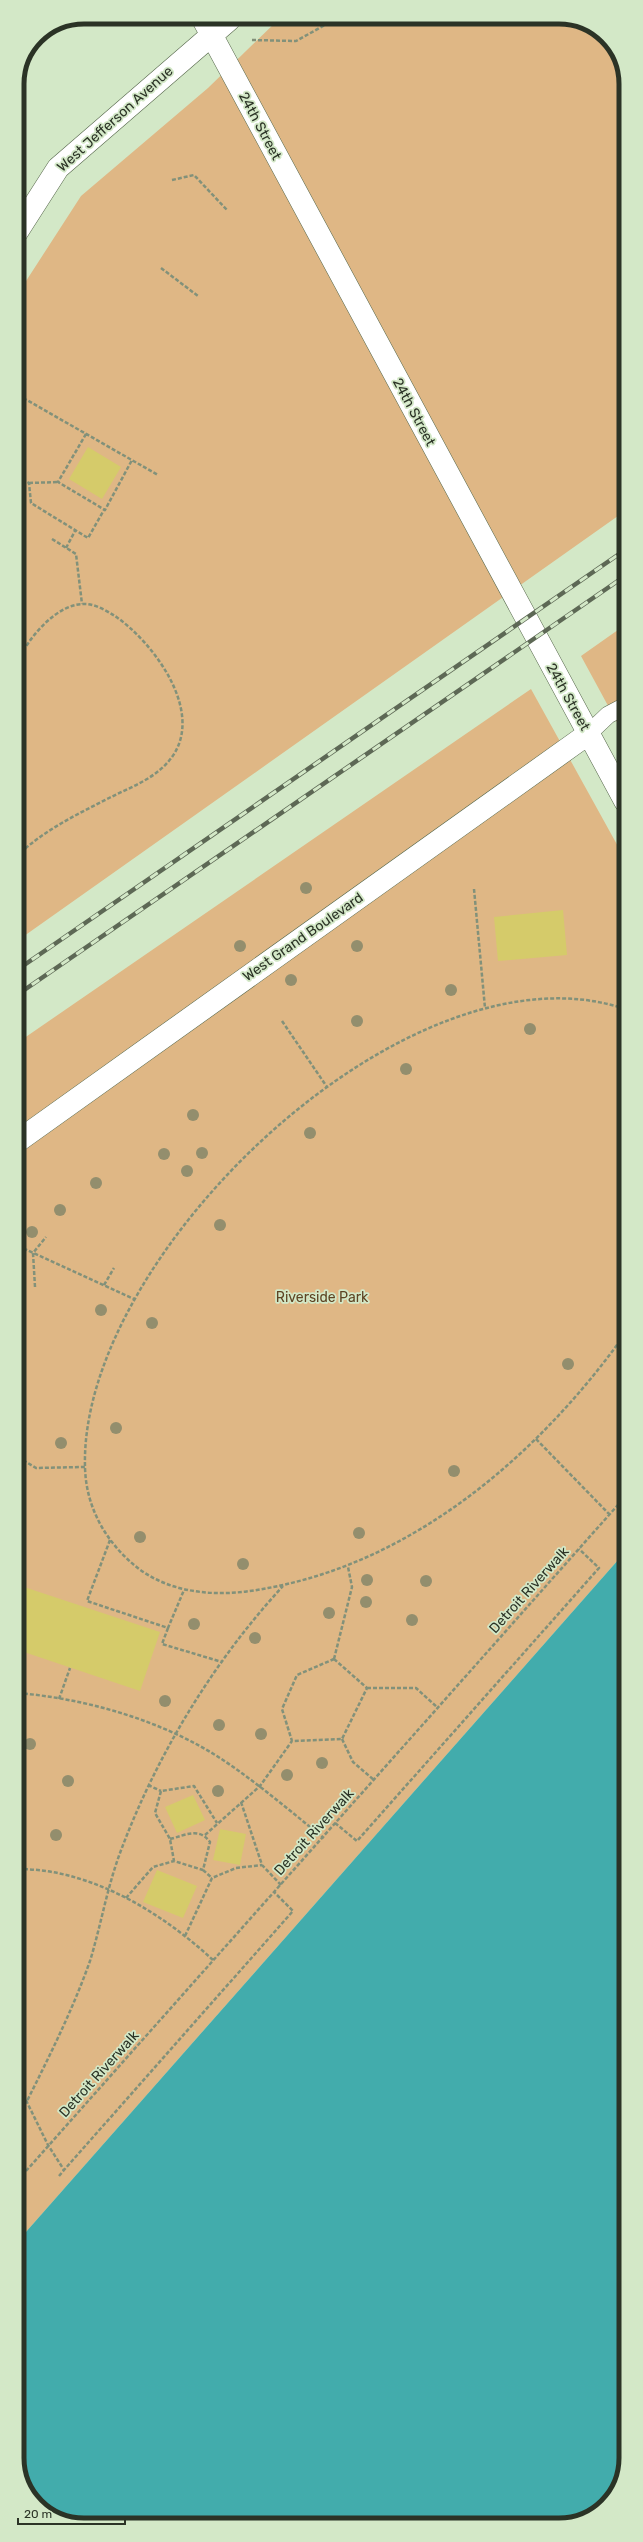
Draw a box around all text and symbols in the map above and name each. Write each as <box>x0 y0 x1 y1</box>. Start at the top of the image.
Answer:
street label: West Jefferson Avenue <box>54 62 176 175</box>
street label: 24th Street <box>235 89 285 163</box>
street label: 24th Street <box>389 375 439 449</box>
street label: 24th Street <box>542 660 594 734</box>
street label: West Grand Boulevard <box>240 889 366 985</box>
park label: Riverside Park <box>276 1289 369 1306</box>
street label: Detroit Riverwalk <box>486 1542 573 1637</box>
street label: Detroit Riverwalk <box>271 1784 358 1879</box>
street label: Detroit Riverwalk <box>56 2026 143 2121</box>
scale bar <box>18 2500 125 2526</box>
text: 20 m <box>24 2507 52 2521</box>

